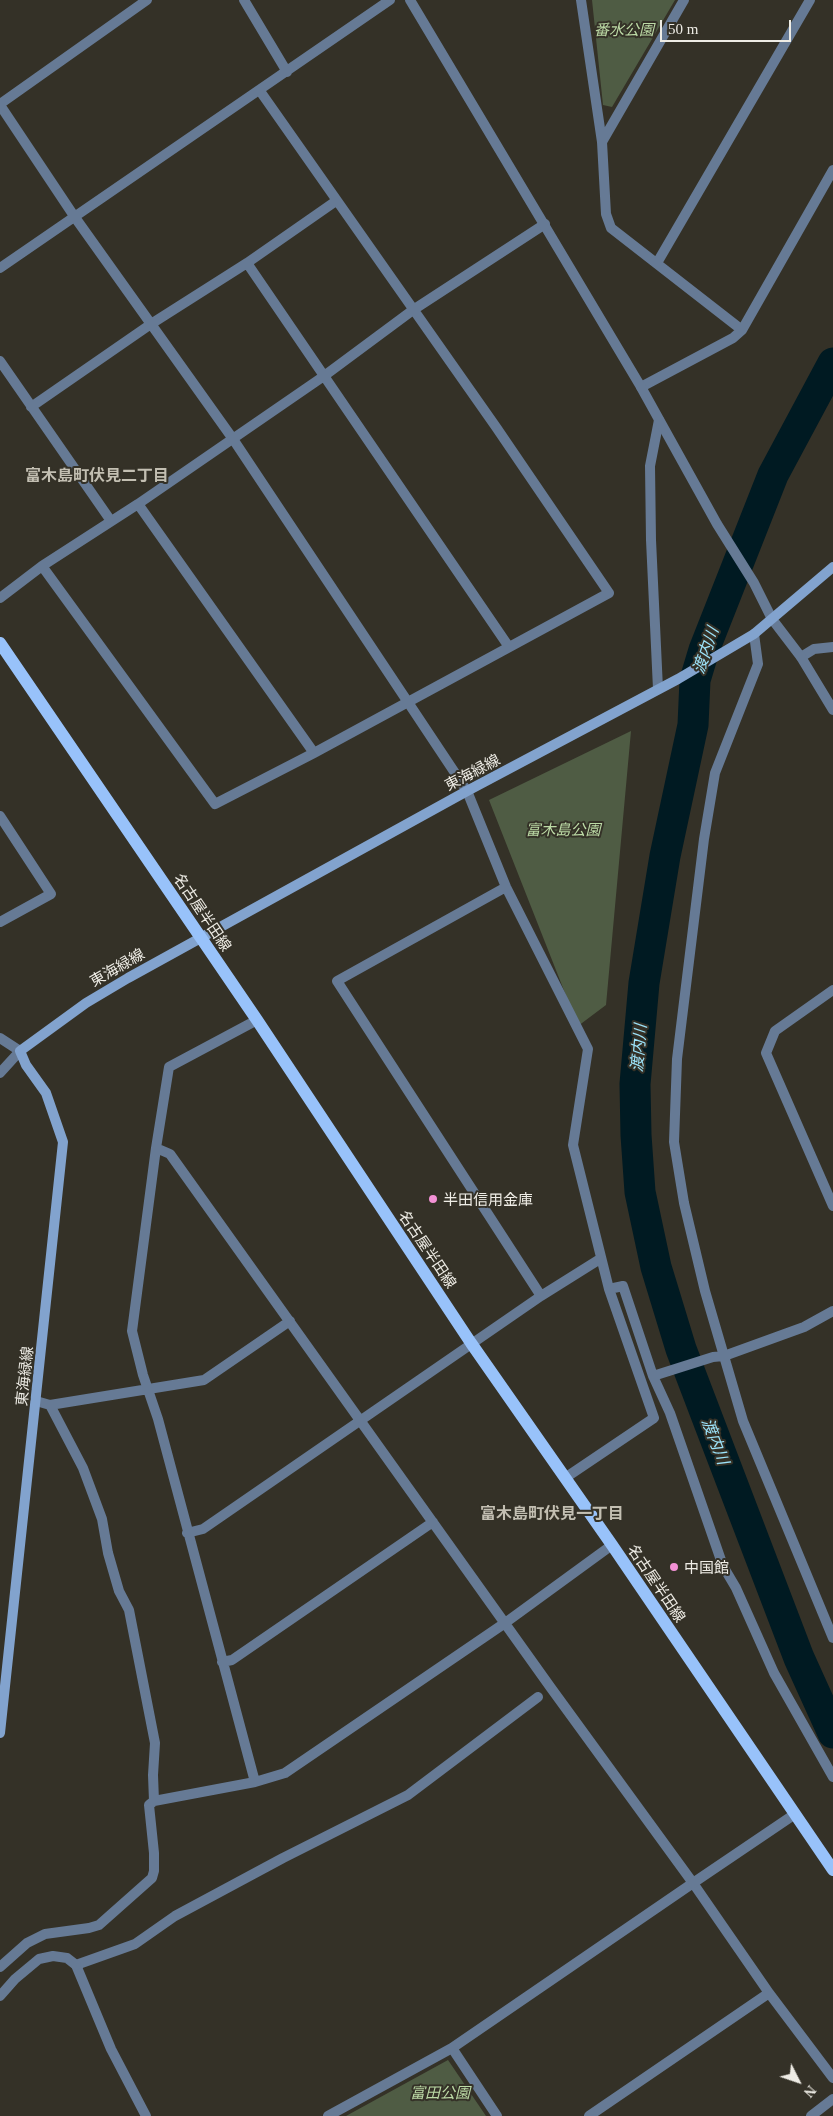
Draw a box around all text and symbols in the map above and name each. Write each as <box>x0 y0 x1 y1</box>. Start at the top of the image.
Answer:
scale bar <box>663 10 794 42</box>
park label: 番水公園 <box>594 20 654 38</box>
text: 50 m <box>668 21 698 37</box>
district label: 富木島町伏見二丁目 <box>25 465 169 485</box>
water label: 渡内川 <box>688 624 722 676</box>
street label: 東海緑線 <box>441 750 503 794</box>
park label: 富木島公園 <box>526 820 600 838</box>
street label: 名古屋半田線 <box>170 870 236 954</box>
street label: 東海緑線 <box>87 944 147 990</box>
water label: 渡内川 <box>626 1023 650 1073</box>
place label: 半田信用金庫 <box>443 1190 533 1208</box>
marker: 半田信用金庫 <box>427 1193 439 1205</box>
street label: 名古屋半田線 <box>395 1207 461 1291</box>
street label: 東海緑線 <box>12 1345 36 1407</box>
water label: 渡内川 <box>698 1415 734 1467</box>
district label: 富木島町伏見一丁目 <box>480 1503 624 1523</box>
street label: 名古屋半田線 <box>624 1541 690 1625</box>
place label: 中国館 <box>684 1558 729 1576</box>
marker: 中国館 <box>668 1561 680 1573</box>
north arrow <box>773 2056 823 2106</box>
text: N <box>801 2082 819 2100</box>
park label: 富田公園 <box>410 2083 470 2101</box>

